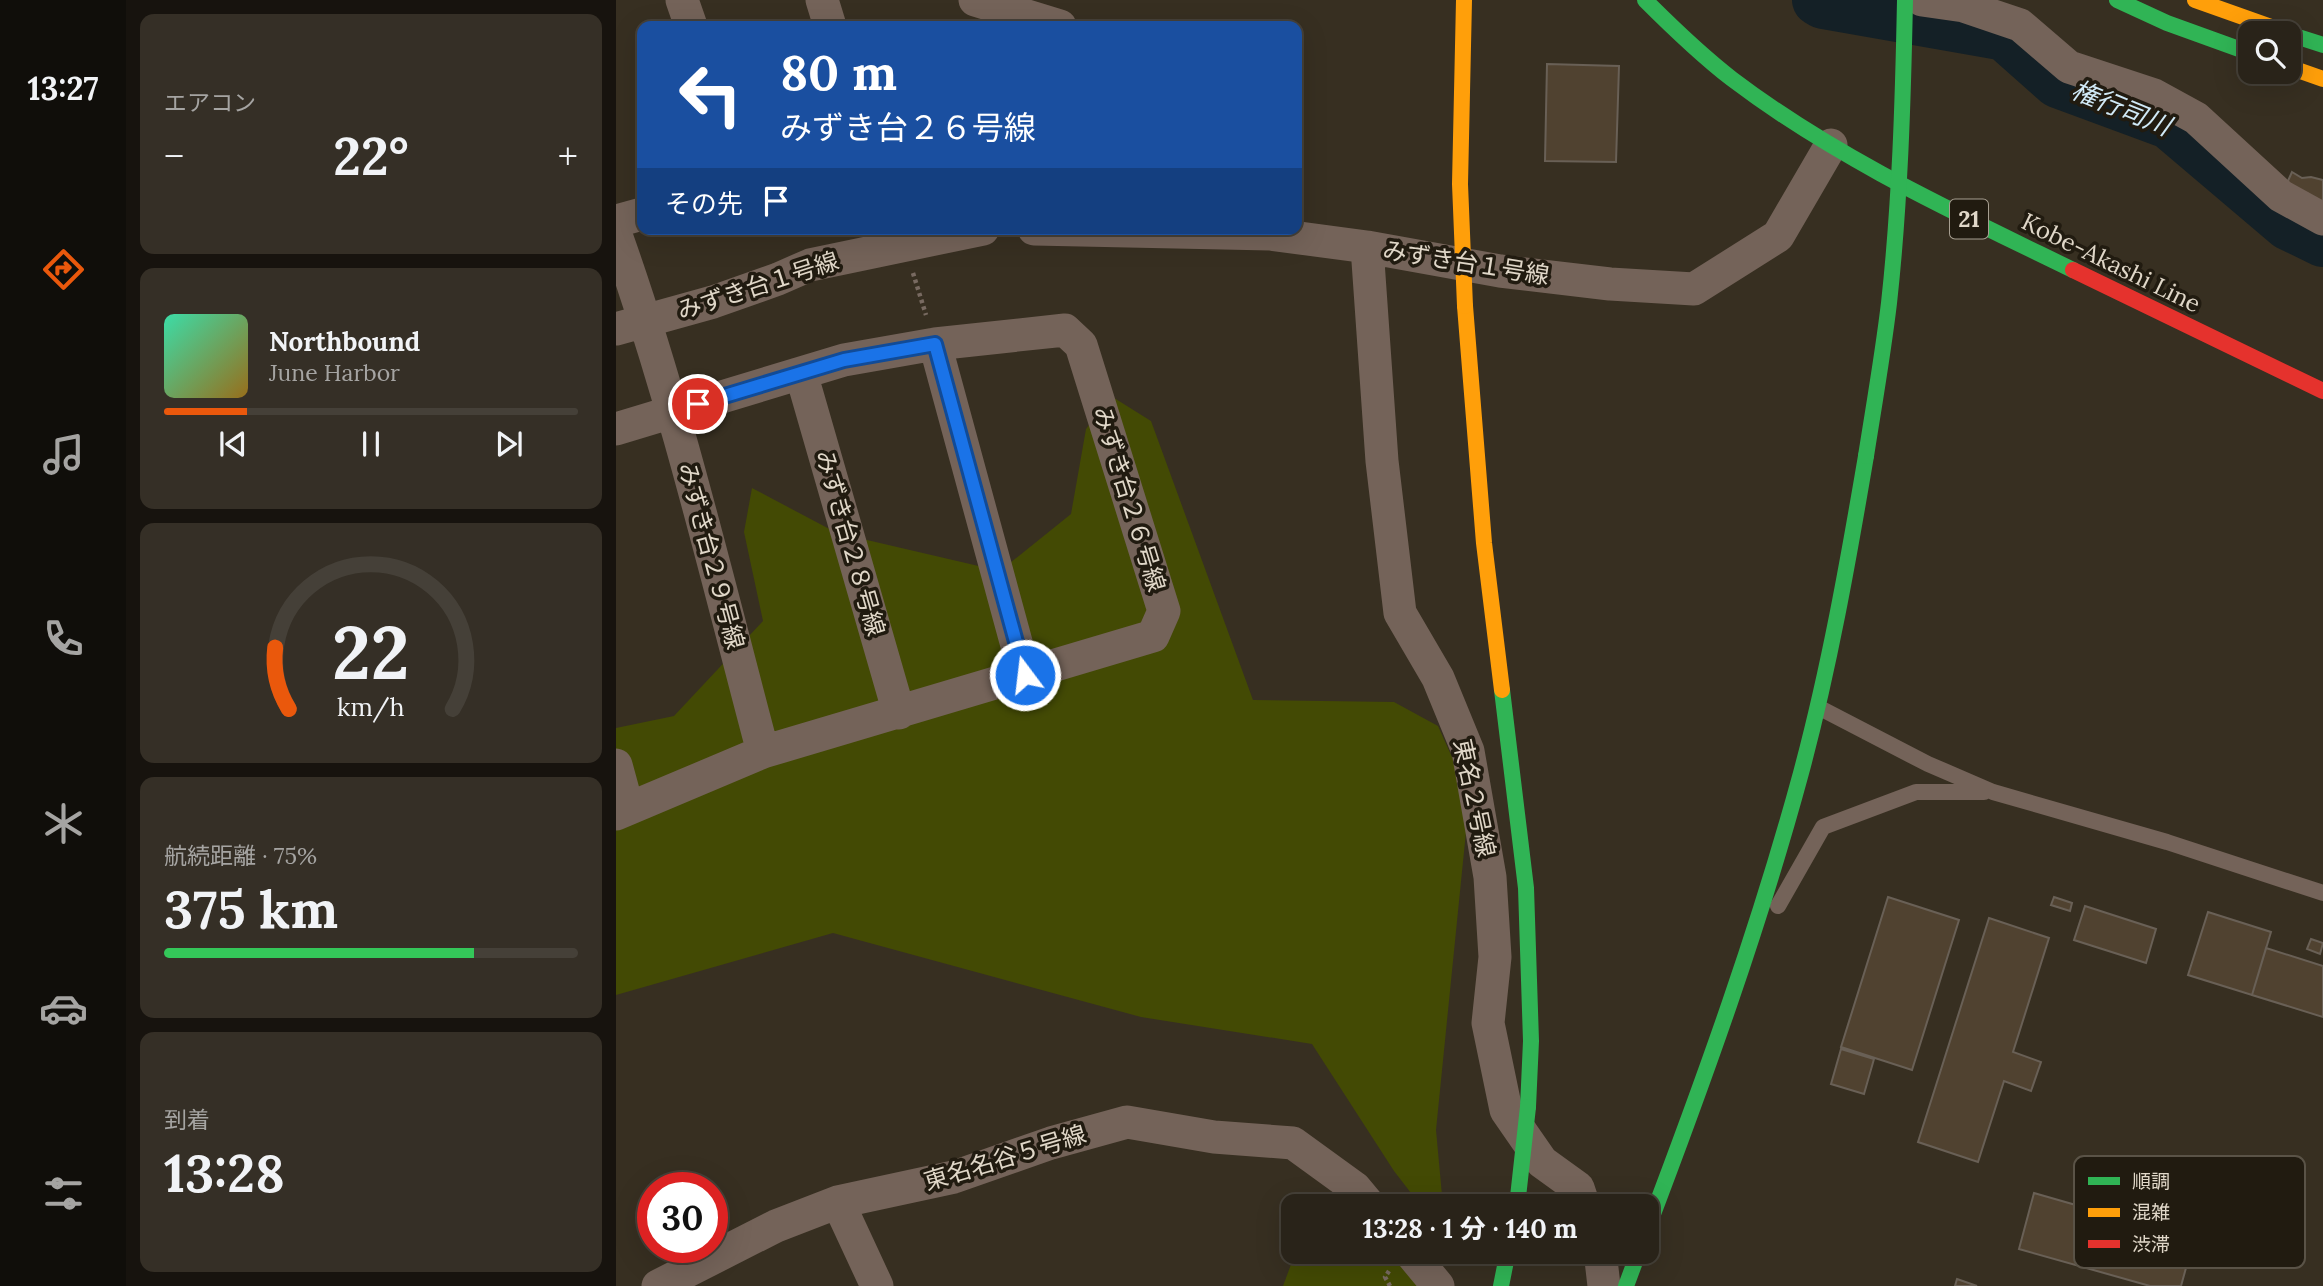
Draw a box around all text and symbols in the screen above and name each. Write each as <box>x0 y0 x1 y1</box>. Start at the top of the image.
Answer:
map controls <box>2238 21 2301 84</box>
button: search <box>2238 21 2301 84</box>
text: 80 m <box>780 41 897 103</box>
icon: left <box>665 49 756 140</box>
text: 13:27 <box>28 68 98 109</box>
water label: 権行司川 <box>2067 73 2178 143</box>
text: エアコン <box>164 88 256 117</box>
text: みずき台２６号線 <box>780 107 1036 148</box>
text: 22° <box>333 123 409 189</box>
text: − <box>164 132 184 180</box>
text: + <box>558 132 578 180</box>
icon: arrive <box>757 182 795 220</box>
text: その先 <box>665 187 743 220</box>
road number: 21 <box>1950 200 1988 238</box>
street label: Kobe-Akashi Line <box>2017 206 2206 319</box>
street label: みずき台１号線 <box>1381 234 1551 291</box>
icon: directions <box>39 245 88 294</box>
street label: みずき台１号線 <box>673 245 843 326</box>
text: Northbound <box>269 325 420 358</box>
text: June Harbor <box>269 358 400 387</box>
pin <box>668 374 728 434</box>
icon: arrive <box>679 385 717 423</box>
street label: みずき台２６号線 <box>1087 403 1172 595</box>
icon: previous <box>214 425 252 463</box>
icon: pause <box>352 425 390 463</box>
icon: next <box>490 425 528 463</box>
icon: music <box>39 430 88 479</box>
street label: みずき台２８号線 <box>809 446 892 639</box>
street label: みずき台２９号線 <box>672 459 751 653</box>
text: 22 <box>332 606 410 699</box>
icon: phone <box>39 614 88 663</box>
position arrow <box>988 638 1062 712</box>
text: km/h <box>337 691 405 723</box>
street label: 東名２号線 <box>1447 736 1502 860</box>
icon: climate <box>39 799 88 848</box>
text: 航続距離 · 75% <box>164 841 317 870</box>
text: 375 km <box>164 876 338 942</box>
icon: car <box>39 984 88 1033</box>
text: 到着 <box>164 1105 210 1134</box>
street label: 東名名谷５号線 <box>920 1118 1090 1197</box>
text: 13:28 <box>164 1140 285 1206</box>
legend <box>2074 1156 2305 1268</box>
icon: filters <box>39 1169 88 1218</box>
text: 順調 <box>2132 1169 2170 1193</box>
speed limit sign: 30 <box>637 1172 728 1263</box>
text: 混雑 <box>2132 1200 2170 1224</box>
text: 13:28 · 1 分 · 140 m <box>1363 1212 1577 1245</box>
text: 渋滞 <box>2132 1232 2170 1256</box>

